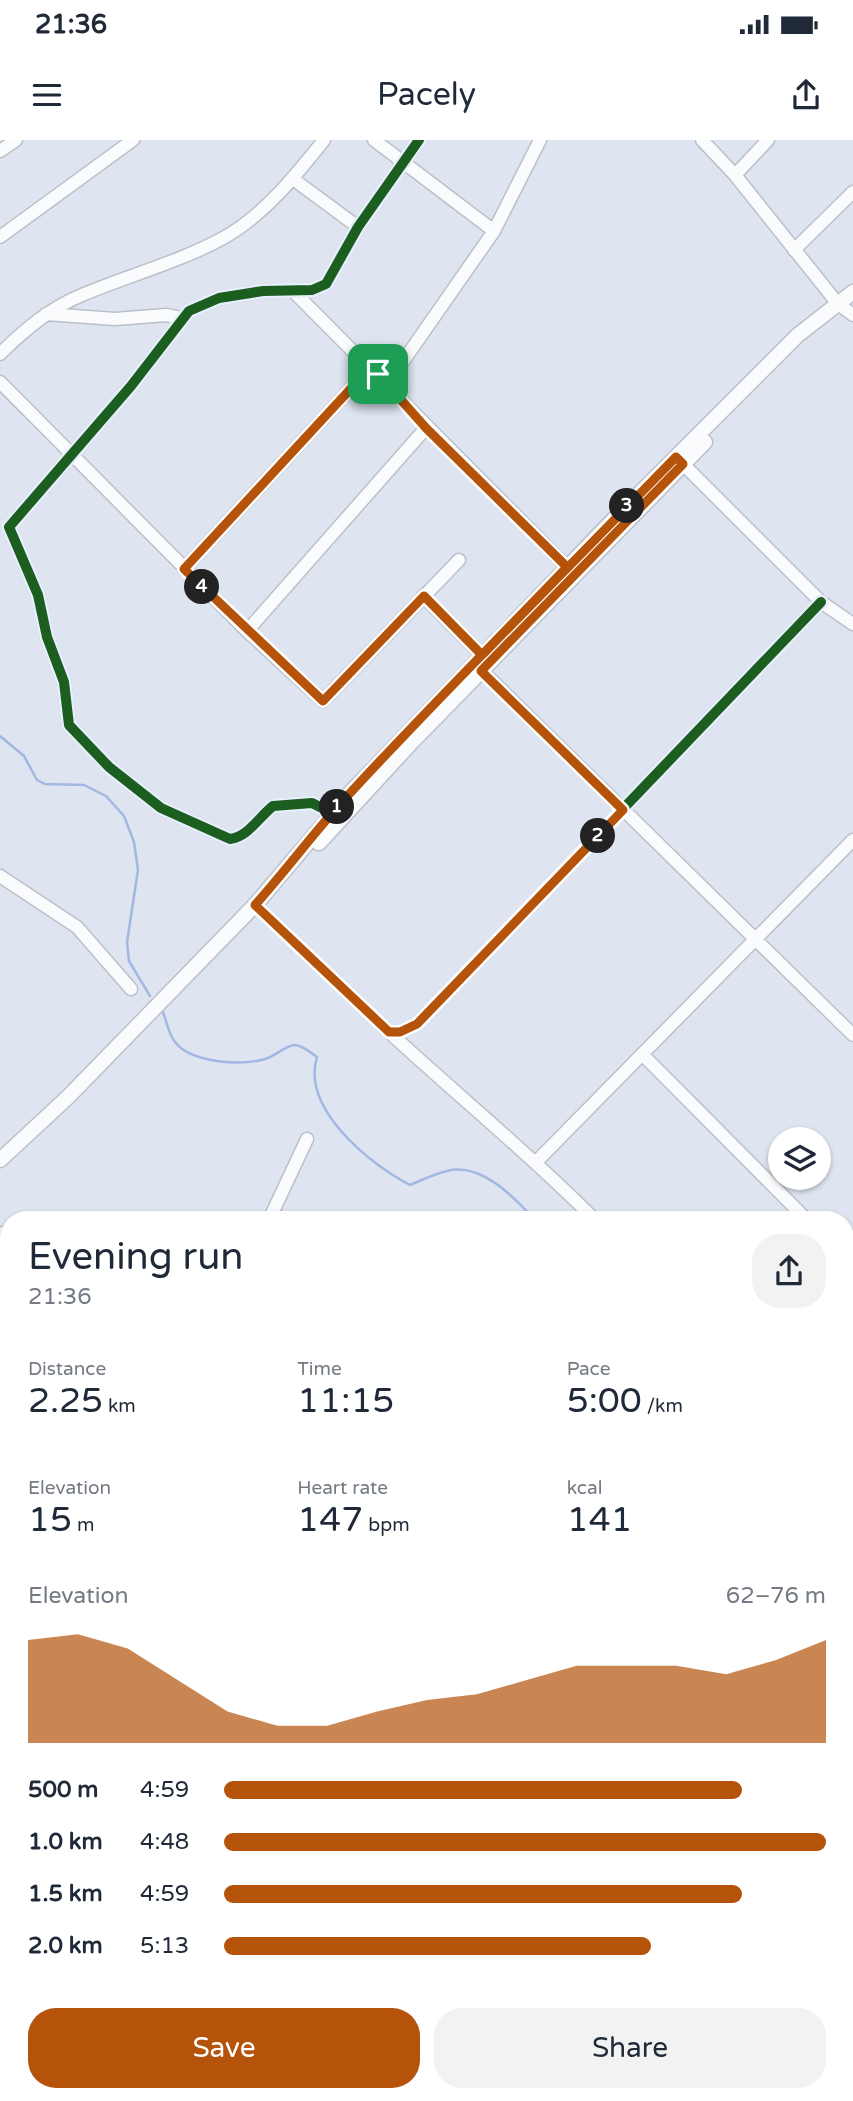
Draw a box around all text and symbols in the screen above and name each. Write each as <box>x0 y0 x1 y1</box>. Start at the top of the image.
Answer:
text: 21:36 <box>35 9 107 40</box>
icon: menu <box>28 76 66 114</box>
text: Pacely <box>377 76 476 114</box>
icon: share <box>787 76 825 114</box>
pin <box>348 344 408 404</box>
icon: arrive <box>359 355 397 393</box>
pin: 3 <box>610 488 644 524</box>
text: 3 <box>621 494 632 516</box>
pin: 4 <box>184 570 220 604</box>
text: 4 <box>196 575 207 597</box>
pin: 1 <box>320 790 354 824</box>
text: 1 <box>331 795 342 817</box>
pin: 2 <box>580 818 616 854</box>
text: 2 <box>592 824 603 846</box>
map controls <box>768 1127 831 1190</box>
button: layers <box>768 1127 831 1190</box>
text: Evening run <box>28 1234 243 1280</box>
button: share <box>752 1234 826 1308</box>
text: 21:36 <box>28 1283 92 1311</box>
text: Distance <box>28 1358 106 1380</box>
text: Time <box>297 1358 342 1380</box>
text: Pace <box>567 1358 610 1380</box>
text: 2.25 <box>28 1380 103 1422</box>
text: 11:15 <box>297 1380 394 1422</box>
text: 5:00 <box>567 1380 642 1422</box>
text: km <box>103 1395 136 1417</box>
text: /km <box>642 1395 683 1417</box>
text: Elevation <box>28 1477 111 1499</box>
text: Heart rate <box>297 1477 388 1499</box>
text: kcal <box>567 1477 602 1499</box>
text: 15 <box>28 1499 72 1541</box>
text: 147 <box>297 1499 363 1541</box>
text: 141 <box>567 1499 633 1541</box>
text: m <box>72 1514 94 1536</box>
text: bpm <box>363 1514 410 1536</box>
text: Elevation <box>28 1582 129 1610</box>
text: 62–76 m <box>726 1582 826 1610</box>
text: 500 m <box>28 1776 98 1804</box>
text: 4:59 <box>140 1776 189 1804</box>
text: 1.0 km <box>28 1828 103 1856</box>
text: 4:48 <box>140 1828 189 1856</box>
text: 1.5 km <box>28 1880 103 1908</box>
text: 4:59 <box>140 1880 189 1908</box>
text: 2.0 km <box>28 1932 103 1960</box>
text: 5:13 <box>140 1932 189 1960</box>
button: Save <box>28 2008 420 2088</box>
button: Share <box>434 2008 826 2088</box>

